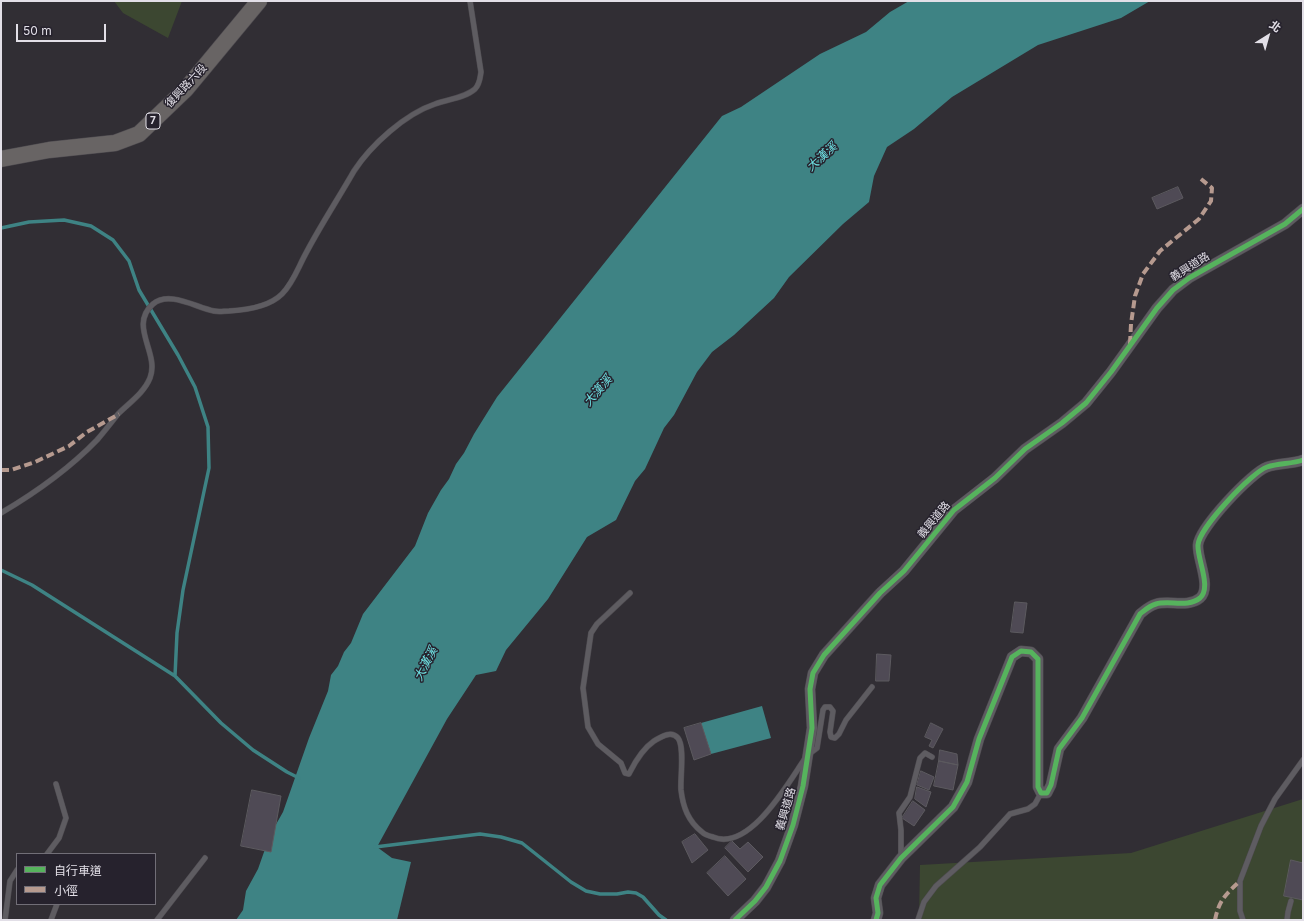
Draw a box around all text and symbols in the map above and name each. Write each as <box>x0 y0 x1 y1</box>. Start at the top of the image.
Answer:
scale bar <box>18 16 108 42</box>
north arrow <box>1248 16 1288 56</box>
text: 北 <box>1267 18 1284 35</box>
text: 50 m <box>23 23 52 38</box>
street label: 復興路六段 <box>162 61 210 111</box>
road number: 7 <box>146 113 160 129</box>
water label: 大漢溪 <box>804 140 840 174</box>
street label: 義興道路 <box>1168 250 1212 284</box>
water label: 大漢溪 <box>581 373 615 409</box>
street label: 義興道路 <box>915 499 953 541</box>
water label: 大漢溪 <box>411 645 441 683</box>
street label: 義興道路 <box>774 786 798 832</box>
legend <box>16 853 156 905</box>
text: 自行車道 <box>54 863 102 878</box>
text: 小徑 <box>54 883 78 898</box>

